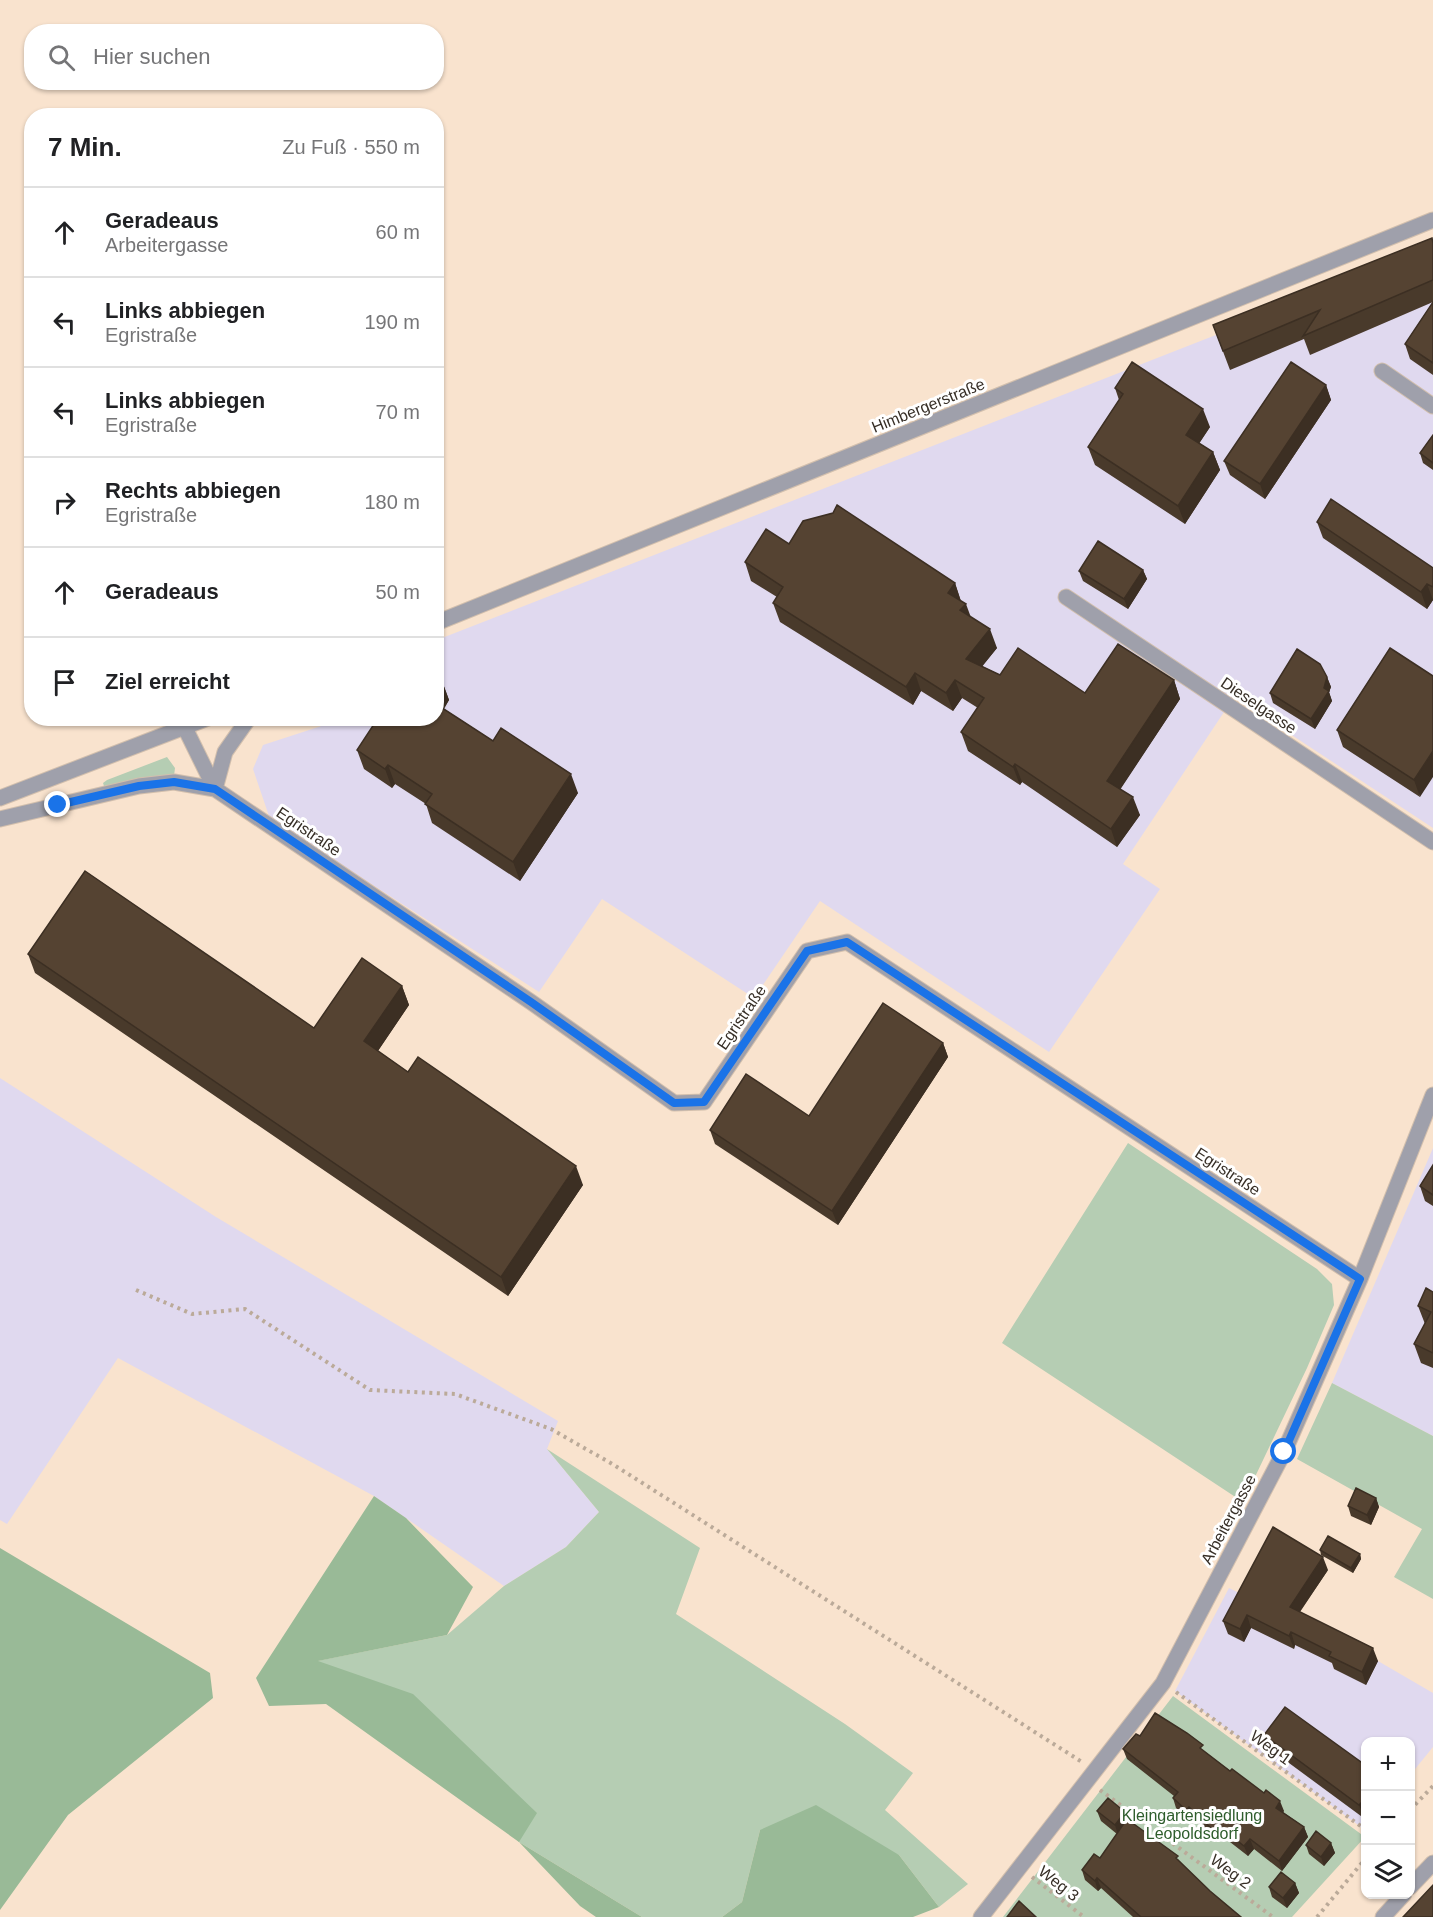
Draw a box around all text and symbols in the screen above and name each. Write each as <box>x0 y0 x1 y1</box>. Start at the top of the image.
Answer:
search box <box>24 24 444 90</box>
icon: search <box>45 41 78 74</box>
text: Hier suchen <box>93 44 210 69</box>
text: 7 Min. <box>48 132 122 162</box>
text: Zu Fuß · 550 m <box>282 136 420 158</box>
text: Geradeaus <box>105 208 219 233</box>
icon: ahead <box>48 216 81 249</box>
text: 60 m <box>376 221 420 243</box>
text: Arbeitergasse <box>105 234 228 256</box>
text: Links abbiegen <box>105 298 265 323</box>
icon: left <box>48 306 81 339</box>
text: 190 m <box>364 311 420 333</box>
text: Egristraße <box>105 324 197 346</box>
street label: Himbergerstraße <box>869 375 987 436</box>
text: Links abbiegen <box>105 388 265 413</box>
icon: left <box>48 396 81 429</box>
text: 70 m <box>376 401 420 423</box>
text: Egristraße <box>105 414 197 436</box>
text: Rechts abbiegen <box>105 478 281 503</box>
icon: right <box>48 486 81 519</box>
text: 180 m <box>364 491 420 513</box>
text: Egristraße <box>105 504 197 526</box>
icon: ahead <box>48 576 81 609</box>
text: Geradeaus <box>105 579 219 604</box>
text: 50 m <box>376 581 420 603</box>
icon: arrive <box>48 666 81 699</box>
text: Ziel erreicht <box>105 669 230 694</box>
street label: Dieselgasse <box>1218 674 1300 737</box>
route end <box>44 791 70 817</box>
street label: Egristraße <box>273 804 344 859</box>
street label: Egristraße <box>714 982 769 1053</box>
street label: Egristraße <box>1192 1144 1263 1199</box>
route start <box>1270 1438 1296 1464</box>
street label: Arbeitergasse <box>1198 1472 1259 1567</box>
street label: Weg 1 <box>1247 1727 1294 1768</box>
map controls <box>1361 1737 1415 1899</box>
button: + <box>1361 1737 1415 1791</box>
button: − <box>1361 1791 1415 1845</box>
park label: Kleingartensiedlung Leopoldsdorf <box>1122 1807 1262 1842</box>
button: layers <box>1361 1845 1415 1899</box>
street label: Weg 2 <box>1207 1851 1254 1892</box>
street label: Weg 3 <box>1035 1863 1082 1904</box>

